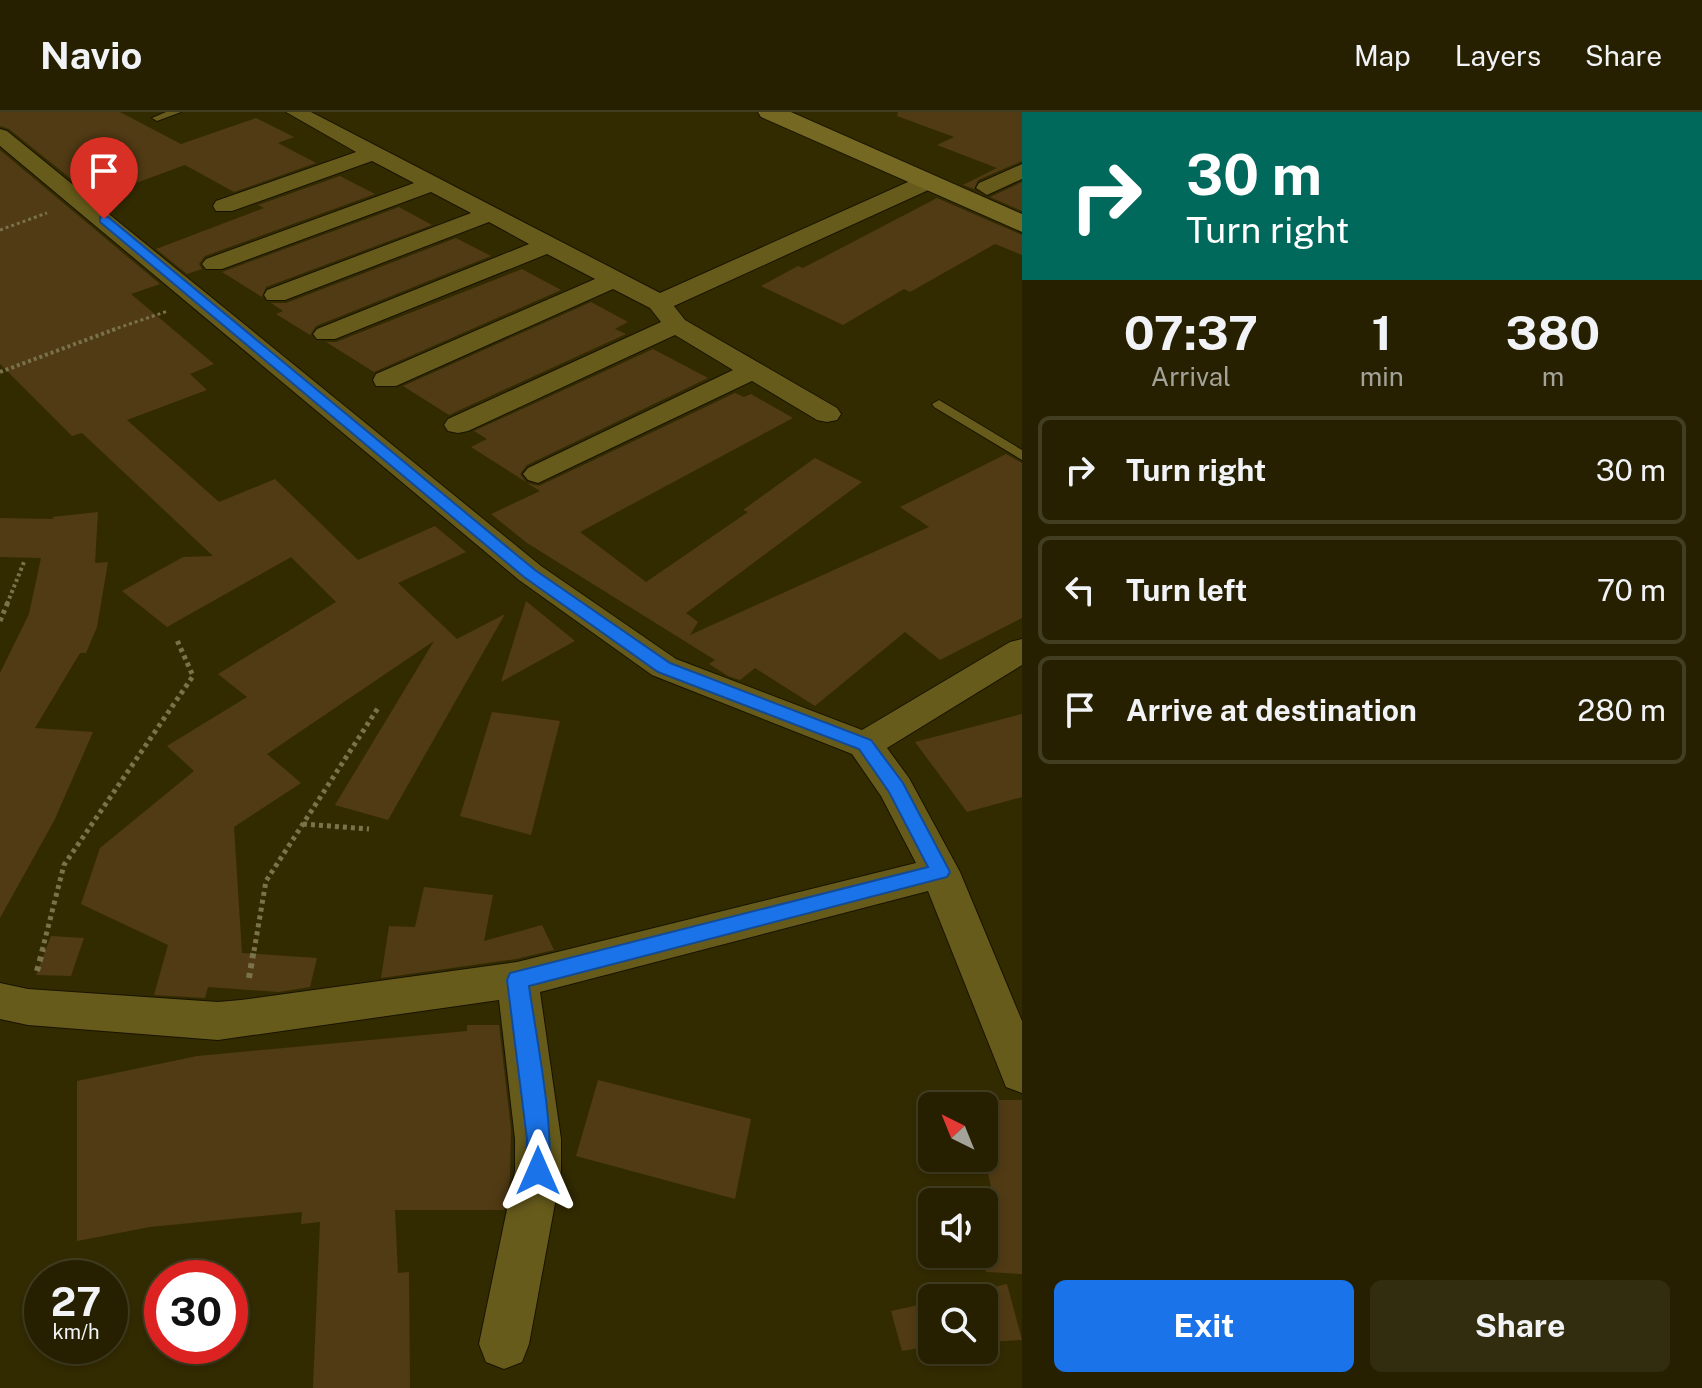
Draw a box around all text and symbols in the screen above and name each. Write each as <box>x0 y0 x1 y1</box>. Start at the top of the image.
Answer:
text: Navio <box>40 33 142 78</box>
text: Map <box>1354 39 1411 72</box>
text: Layers <box>1455 39 1541 72</box>
text: Share <box>1585 39 1662 72</box>
pin <box>70 137 138 219</box>
text: 30 m <box>1186 142 1322 208</box>
icon: right <box>1054 144 1158 248</box>
icon: arrive <box>82 149 126 193</box>
text: Turn right <box>1186 209 1349 251</box>
text: 07:37 <box>1124 304 1258 361</box>
text: 1 <box>1372 304 1392 361</box>
text: 380 <box>1506 304 1600 361</box>
text: Arrival <box>1151 361 1231 392</box>
text: min <box>1360 361 1404 392</box>
text: m <box>1542 361 1564 392</box>
icon: right <box>1058 448 1102 492</box>
text: Turn right <box>1126 452 1266 488</box>
text: 30 m <box>1596 452 1666 488</box>
icon: left <box>1058 568 1102 612</box>
text: Turn left <box>1126 572 1247 608</box>
text: 70 m <box>1597 572 1666 608</box>
icon: arrive <box>1058 688 1102 732</box>
text: Arrive at destination <box>1126 692 1417 728</box>
text: 280 m <box>1577 692 1666 728</box>
north arrow <box>918 1092 998 1172</box>
map controls <box>918 1092 998 1364</box>
position arrow <box>496 1129 580 1213</box>
button: sound <box>918 1188 998 1268</box>
speed limit sign: 30 <box>144 1260 248 1364</box>
text: 27 <box>51 1278 101 1325</box>
button: Exit <box>1054 1280 1354 1372</box>
button: Share <box>1370 1280 1670 1372</box>
button: search <box>918 1284 998 1364</box>
text: km/h <box>52 1320 100 1344</box>

